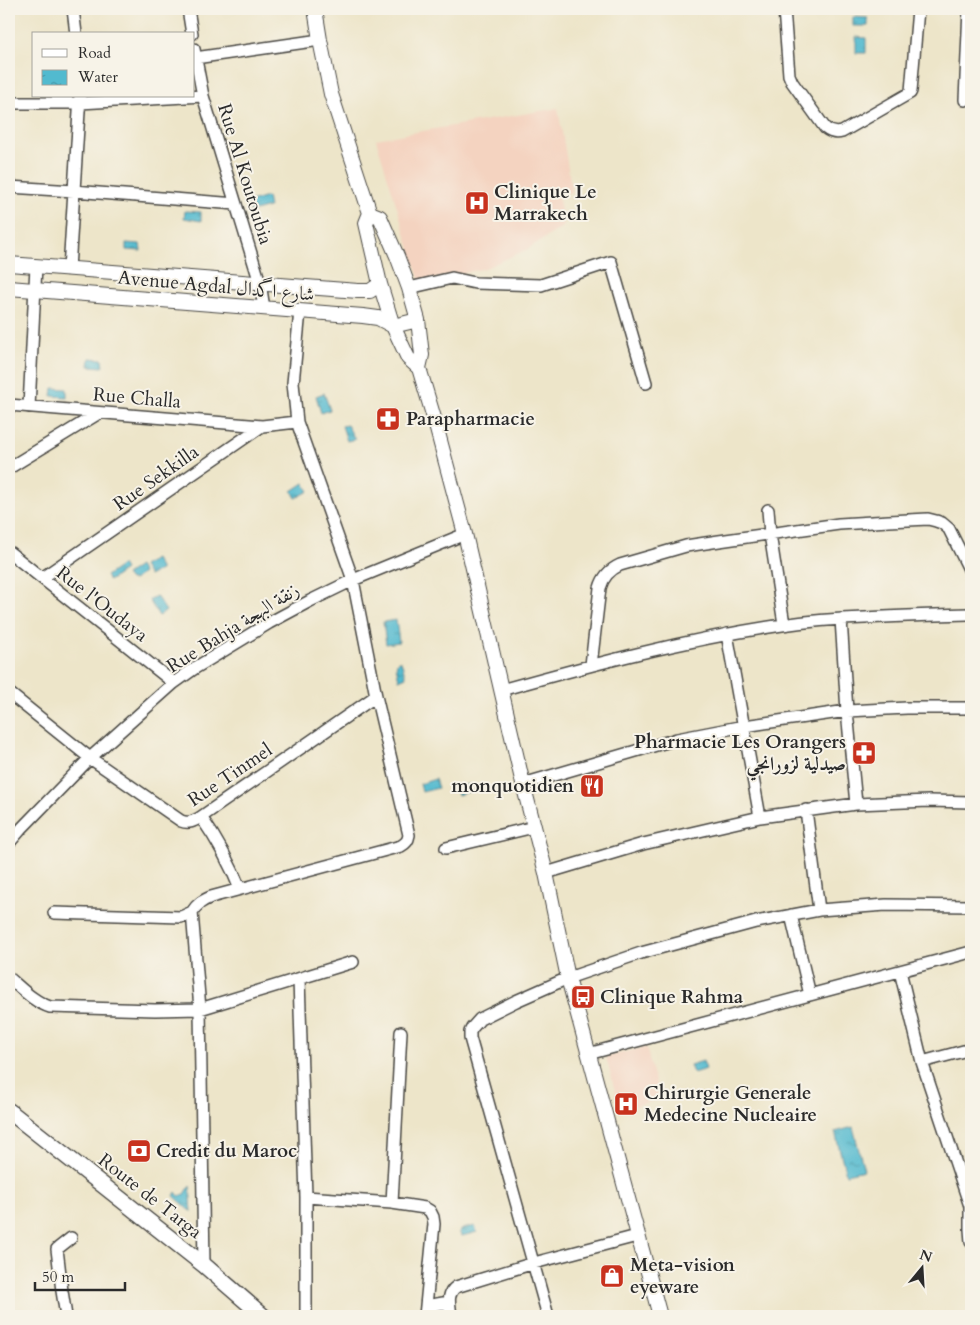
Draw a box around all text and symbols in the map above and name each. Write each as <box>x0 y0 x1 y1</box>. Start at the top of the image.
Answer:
legend <box>32 32 195 98</box>
text: Road <box>78 43 111 63</box>
text: Water <box>77 67 119 87</box>
street label: Rue Al Koutoubia <box>211 100 279 248</box>
place label: Clinique Le Marrakech <box>494 179 597 227</box>
hospital icon: Clinique Le Marrakech <box>464 190 490 216</box>
street label: Avenue Agdal شارع اگدال <box>116 263 316 310</box>
street label: Rue Challa <box>92 381 182 415</box>
pharmacy icon: Parapharmacie <box>375 406 401 432</box>
place label: Parapharmacie <box>406 406 535 432</box>
street label: Rue Sekkilla <box>108 439 204 517</box>
street label: Rue l'Oudaya <box>51 560 153 648</box>
street label: Rue Bahja زنقة البهجة <box>162 577 304 679</box>
place label: Pharmacie Les Orangers صيدلية لزورانجي <box>634 729 846 781</box>
street label: Rue Tinmel <box>183 737 278 813</box>
pharmacy icon: Pharmacie Les Orangers صيدلية لزورانجي <box>851 740 877 766</box>
place label: monquotidien <box>451 773 575 799</box>
restaurant icon: monquotidien <box>579 773 605 799</box>
bus stop icon: Clinique Rahma <box>570 984 596 1010</box>
place label: Clinique Rahma <box>600 984 744 1010</box>
place label: Chirurgie Generale Medecine Nucleaire <box>644 1080 817 1128</box>
hospital icon: Chirurgie Generale Medecine Nucleaire <box>613 1091 639 1117</box>
bank icon: Credit du Maroc <box>126 1138 152 1164</box>
place label: Credit du Maroc <box>156 1138 297 1164</box>
street label: Route de Targa <box>93 1147 207 1245</box>
north arrow <box>898 1242 948 1292</box>
text: N <box>917 1245 935 1267</box>
place label: Meta-vision eyeware <box>630 1252 736 1300</box>
scale bar <box>35 1260 125 1292</box>
shop icon: Meta-vision eyeware <box>599 1263 625 1289</box>
text: 50 m <box>42 1267 74 1287</box>

